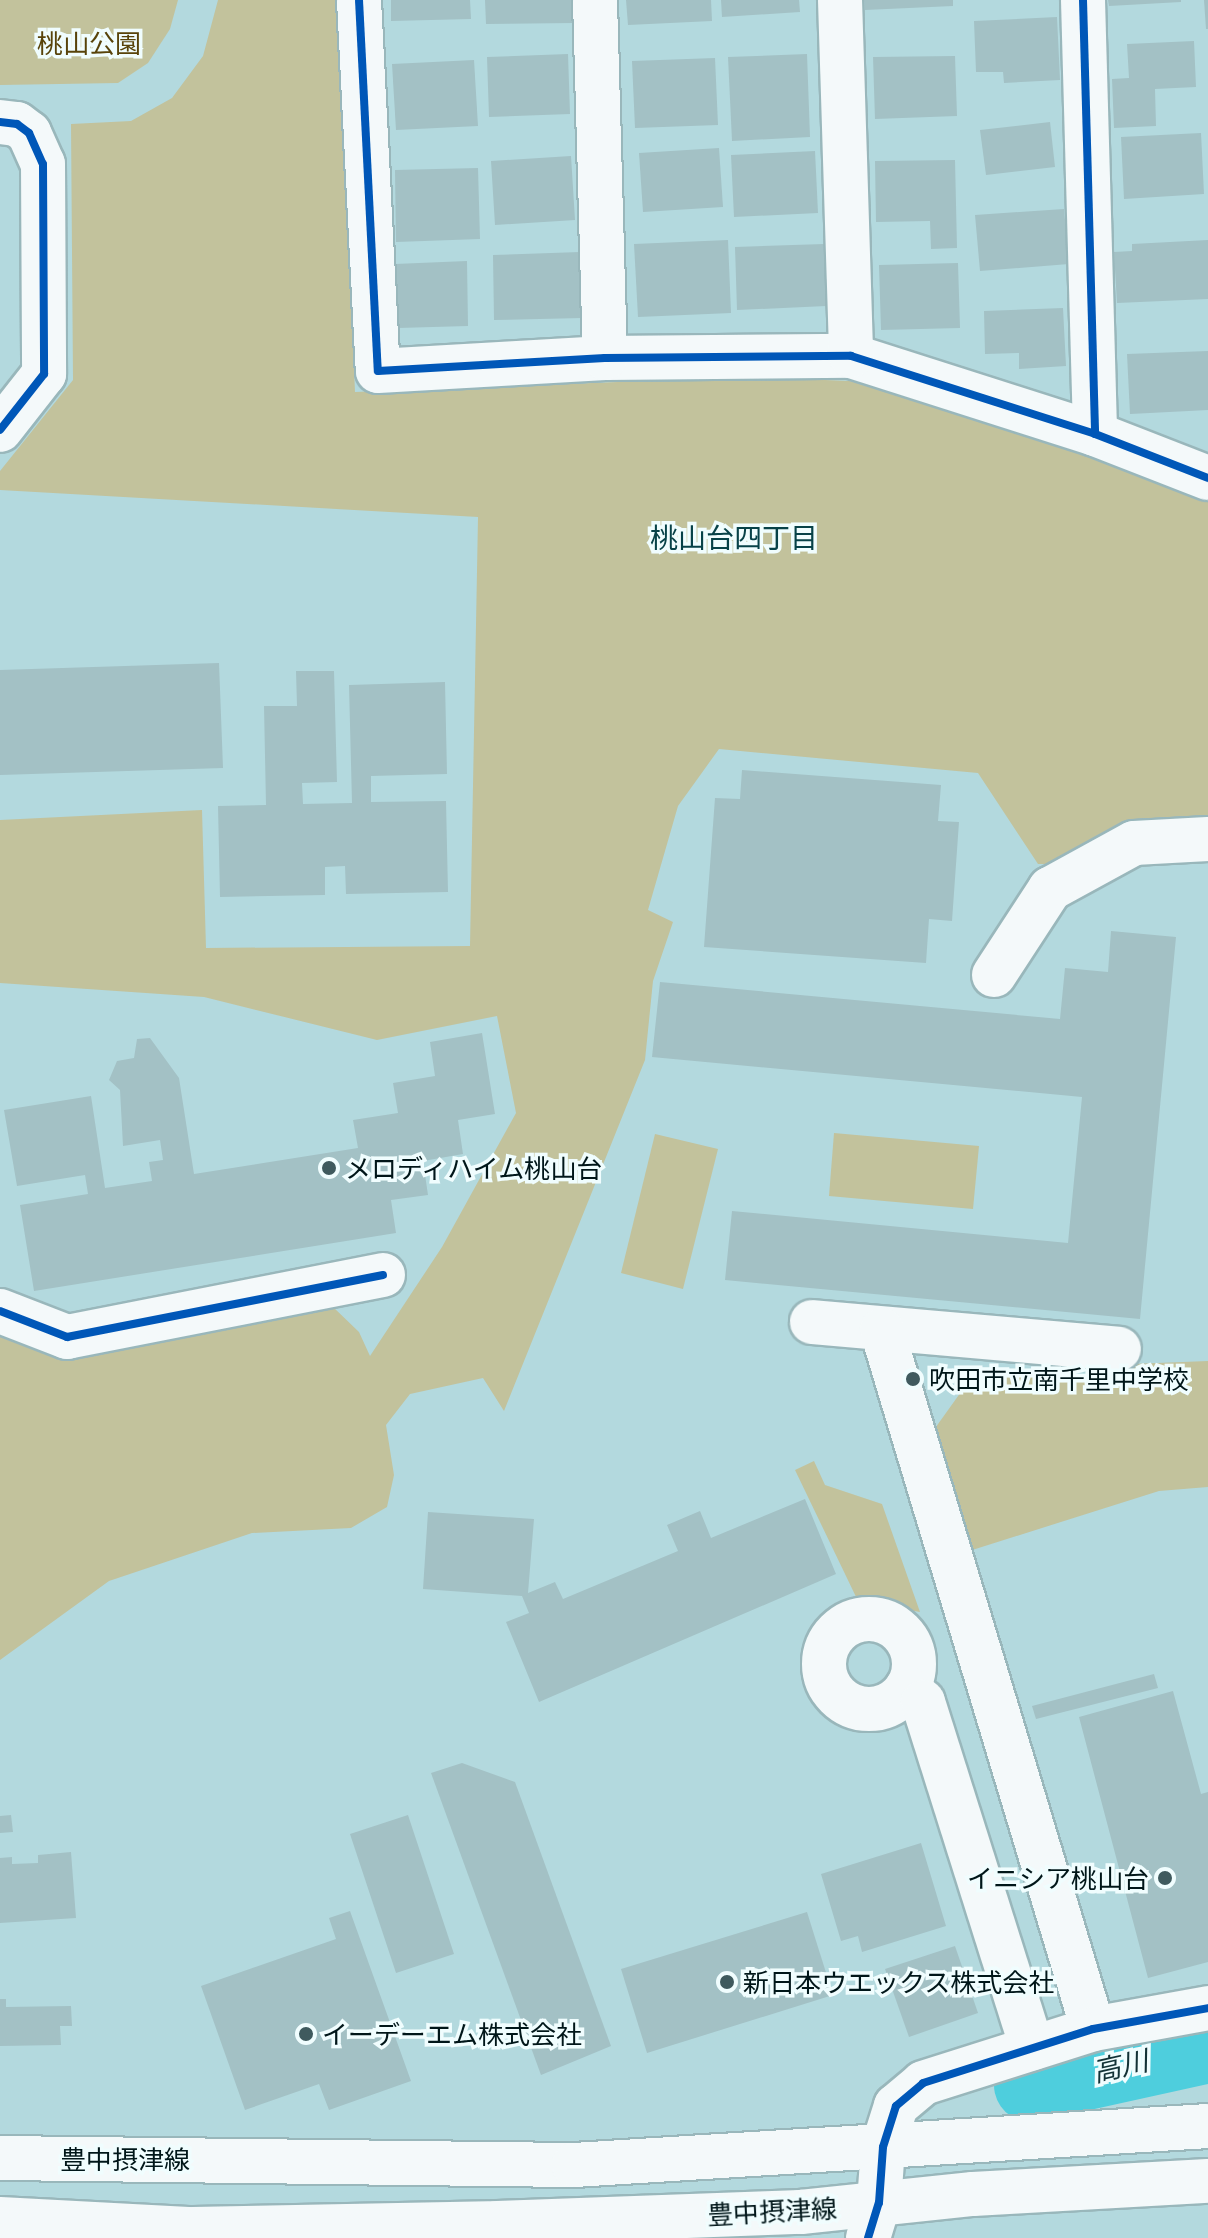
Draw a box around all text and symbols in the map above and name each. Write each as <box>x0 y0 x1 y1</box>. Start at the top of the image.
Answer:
park label: 桃山公園 <box>37 27 141 59</box>
district label: 桃山台四丁目 <box>650 520 818 554</box>
place label: メロディハイム桃山台 <box>345 1152 605 1184</box>
marker: メロディハイム桃山台 <box>320 1159 338 1177</box>
place label: 吹田市立南千里中学校 <box>929 1363 1189 1395</box>
marker: 吹田市立南千里中学校 <box>904 1370 922 1388</box>
place label: イニシア桃山台 <box>967 1862 1149 1894</box>
marker: イニシア桃山台 <box>1156 1869 1174 1887</box>
place label: 新日本ウエックス株式会社 <box>743 1966 1055 1998</box>
marker: 新日本ウエックス株式会社 <box>718 1973 736 1991</box>
place label: イーデーエム株式会社 <box>322 2018 582 2050</box>
marker: イーデーエム株式会社 <box>297 2025 315 2043</box>
water label: 高川 <box>1089 2042 1151 2088</box>
street label: 豊中摂津線 <box>60 2143 190 2175</box>
street label: 豊中摂津線 <box>706 2192 838 2230</box>

